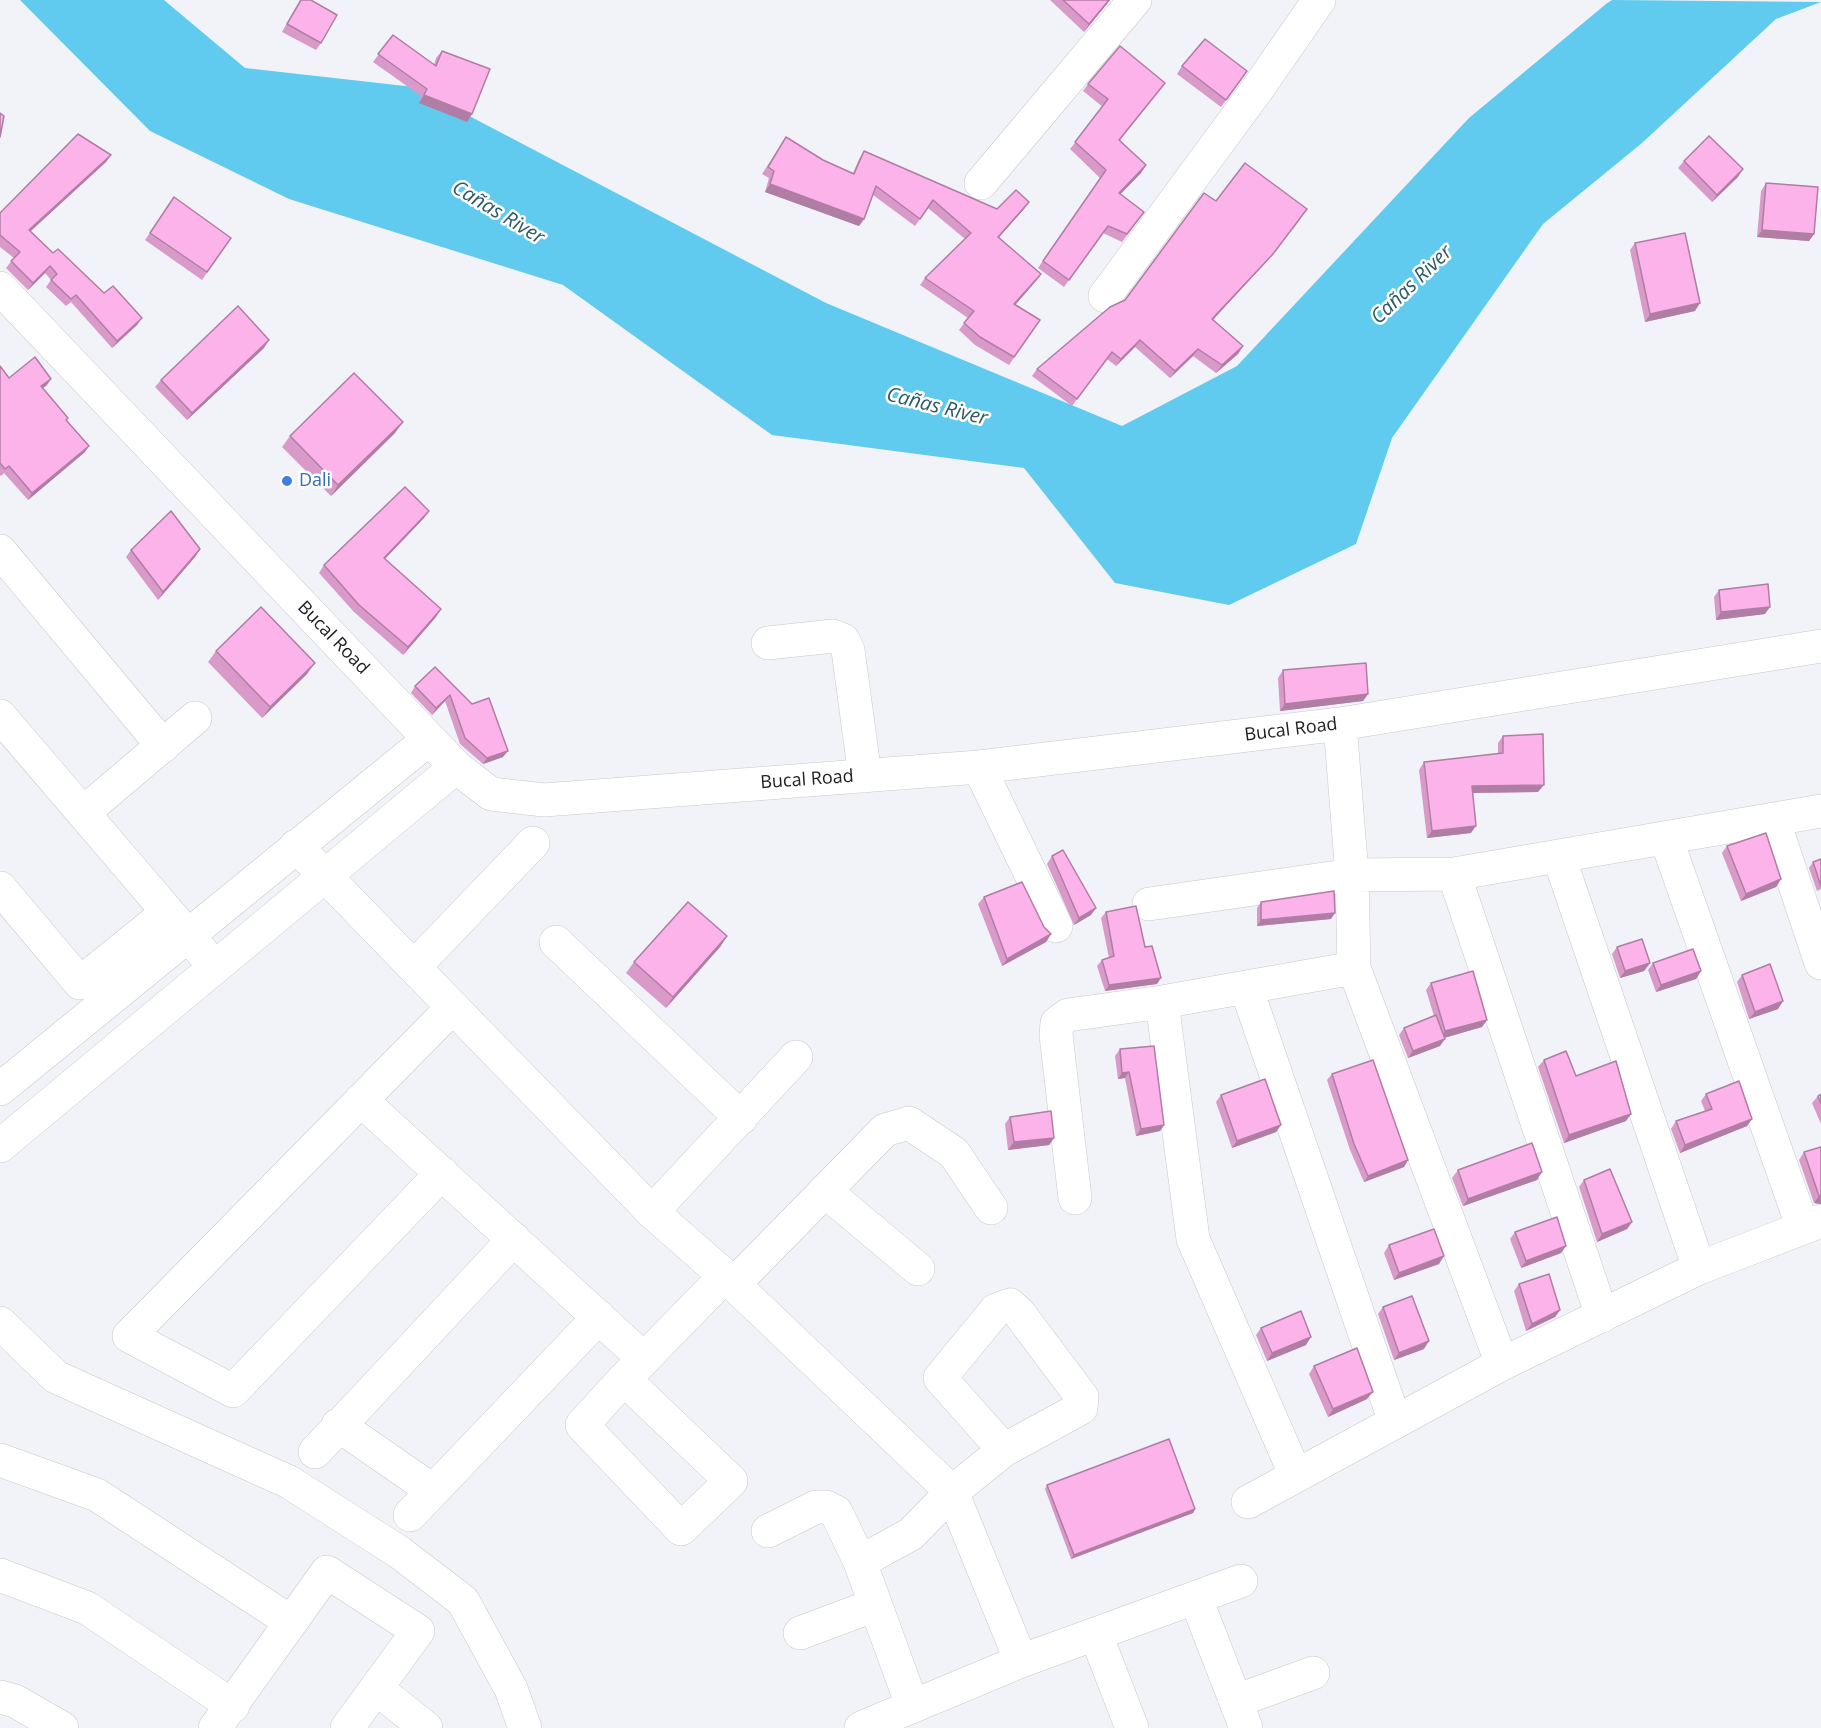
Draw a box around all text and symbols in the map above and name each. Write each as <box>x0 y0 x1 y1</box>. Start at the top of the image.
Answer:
water label: Cañas River <box>448 176 548 250</box>
water label: Cañas River <box>1367 240 1457 330</box>
water label: Cañas River <box>884 383 990 431</box>
place label: Dali <box>299 470 331 492</box>
marker: Dali <box>280 474 294 488</box>
street label: Bucal Road <box>293 597 373 679</box>
street label: Bucal Road <box>1243 714 1339 746</box>
street label: Bucal Road <box>760 766 854 794</box>

